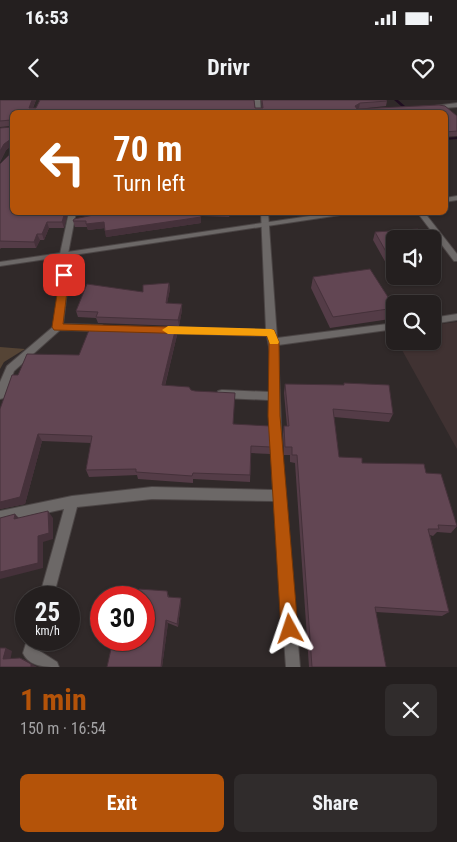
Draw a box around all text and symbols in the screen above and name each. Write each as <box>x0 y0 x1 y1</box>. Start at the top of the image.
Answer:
text: 16:53 <box>25 6 69 29</box>
icon: back <box>20 54 48 82</box>
icon: heart <box>409 54 437 82</box>
text: Drivr <box>207 55 250 80</box>
text: 70 m <box>113 129 182 170</box>
icon: left <box>30 130 95 195</box>
text: Turn left <box>113 171 185 196</box>
map controls <box>386 230 441 350</box>
button: sound <box>386 230 441 285</box>
pin <box>43 254 85 296</box>
icon: arrive <box>50 261 78 289</box>
button: search <box>386 295 441 350</box>
speed limit sign: 30 <box>90 586 155 651</box>
text: 25 <box>35 598 60 627</box>
position arrow <box>263 602 315 654</box>
text: km/h <box>35 624 60 638</box>
text: 1 min <box>20 682 87 717</box>
button: close <box>385 684 437 736</box>
text: 150 m · 16:54 <box>20 719 106 738</box>
button: Exit <box>20 774 224 832</box>
button: Share <box>234 774 437 832</box>

